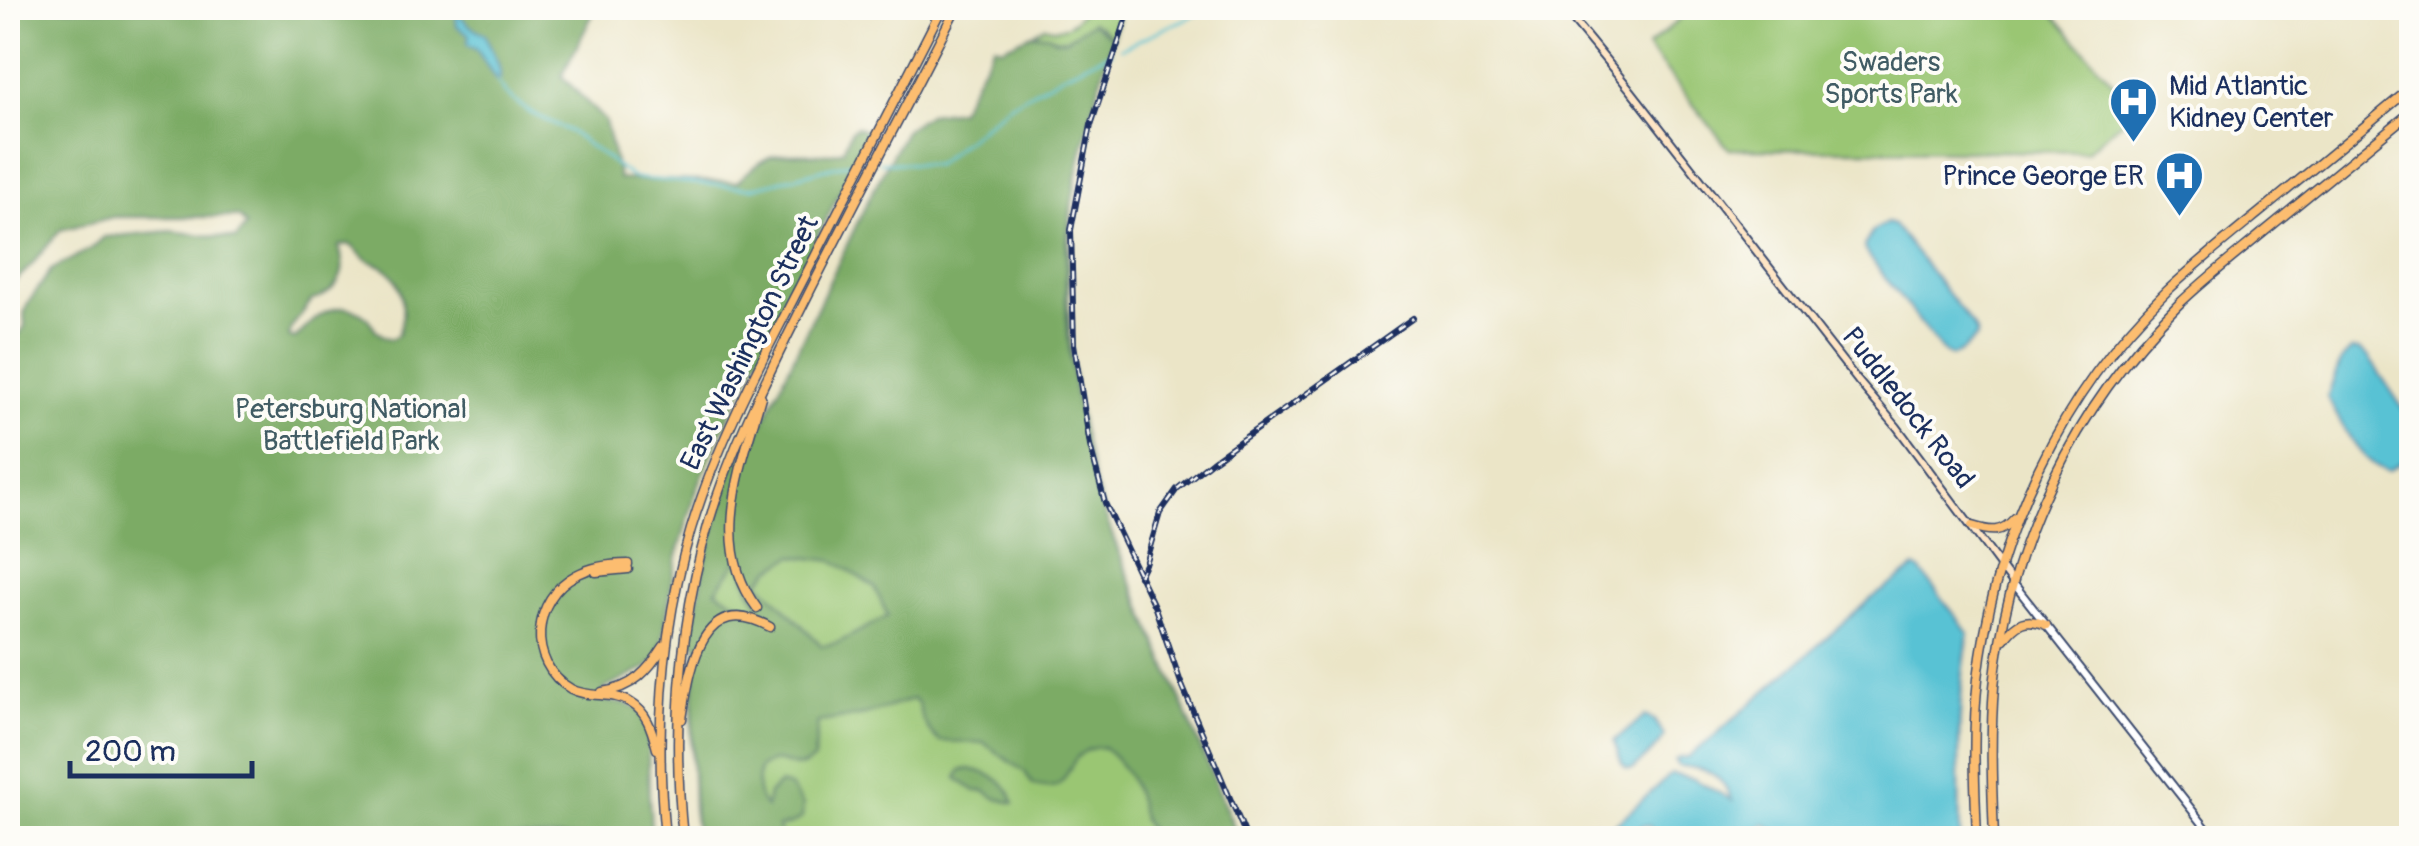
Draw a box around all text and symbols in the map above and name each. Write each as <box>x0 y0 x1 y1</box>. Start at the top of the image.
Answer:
park label: Swaders Sports Park <box>1824 45 1958 112</box>
place label: Mid Atlantic Kidney Center <box>2169 69 2333 136</box>
hospital icon: Mid Atlantic Kidney Center <box>2108 76 2160 144</box>
hospital icon: Prince George ER <box>2153 150 2205 218</box>
place label: Prince George ER <box>1942 159 2144 194</box>
street label: East Washington Street <box>673 209 827 476</box>
street label: Puddledock Road <box>1834 320 1982 496</box>
park label: Petersburg National Battlefield Park <box>235 392 467 459</box>
scale bar <box>70 716 252 778</box>
text: 200 m <box>85 733 176 770</box>

